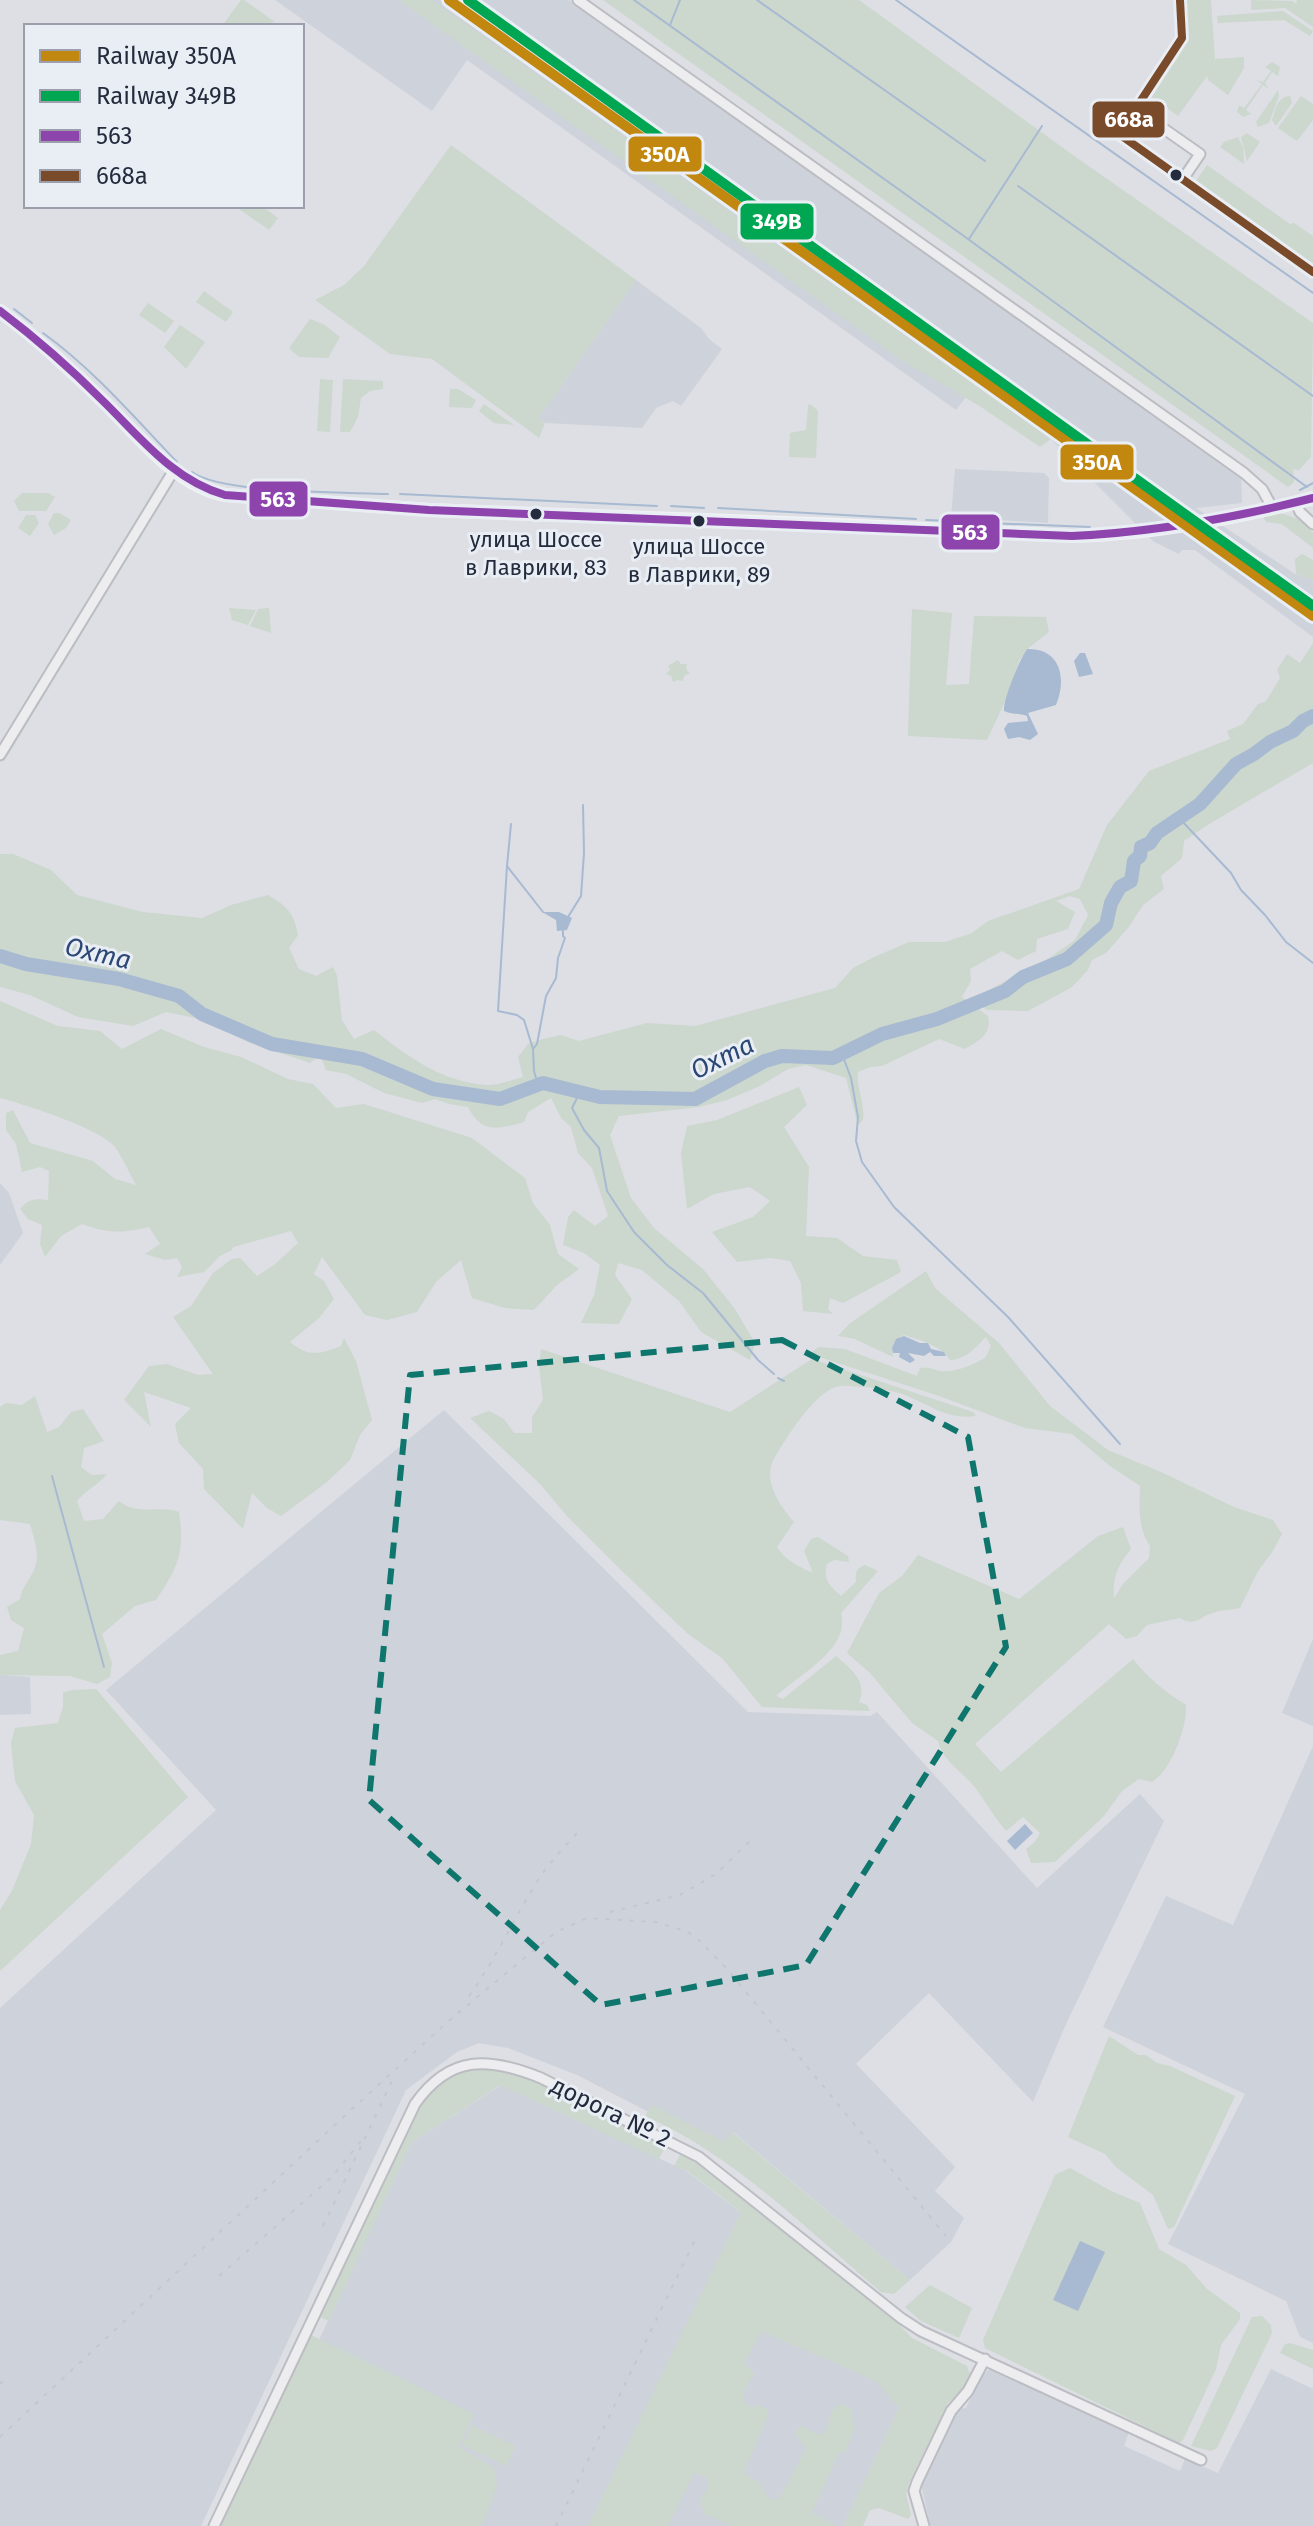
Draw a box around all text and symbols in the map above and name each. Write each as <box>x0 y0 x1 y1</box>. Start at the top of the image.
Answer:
legend <box>24 24 304 208</box>
text: Railway 350А <box>96 42 236 70</box>
text: Railway 349В <box>96 82 236 110</box>
line badge: 668а <box>1091 100 1166 139</box>
text: 668а <box>1104 106 1154 133</box>
text: 563 <box>96 122 133 150</box>
line badge: 350А <box>627 135 703 173</box>
text: 350А <box>639 141 691 168</box>
text: 668а <box>96 162 148 190</box>
unlabelled marker <box>1168 167 1184 183</box>
line badge: 349В <box>739 202 815 241</box>
text: 349В <box>751 208 802 235</box>
line badge: 350А <box>1059 443 1135 481</box>
text: 350А <box>1071 449 1123 476</box>
line badge: 563 <box>248 480 309 518</box>
text: 563 <box>260 486 296 513</box>
marker: улица Шоссе в Лаврики, 83 <box>528 506 544 522</box>
marker: улица Шоссе в Лаврики, 89 <box>691 513 707 529</box>
line badge: 563 <box>940 513 1001 551</box>
text: 563 <box>952 519 988 546</box>
place label: улица Шоссе в Лаврики, 83 <box>465 526 607 581</box>
place label: улица Шоссе в Лаврики, 89 <box>628 533 770 588</box>
water label: Охта <box>62 931 134 976</box>
water label: Охта <box>685 1029 759 1086</box>
street label: дорога № 2 <box>547 2071 675 2153</box>

